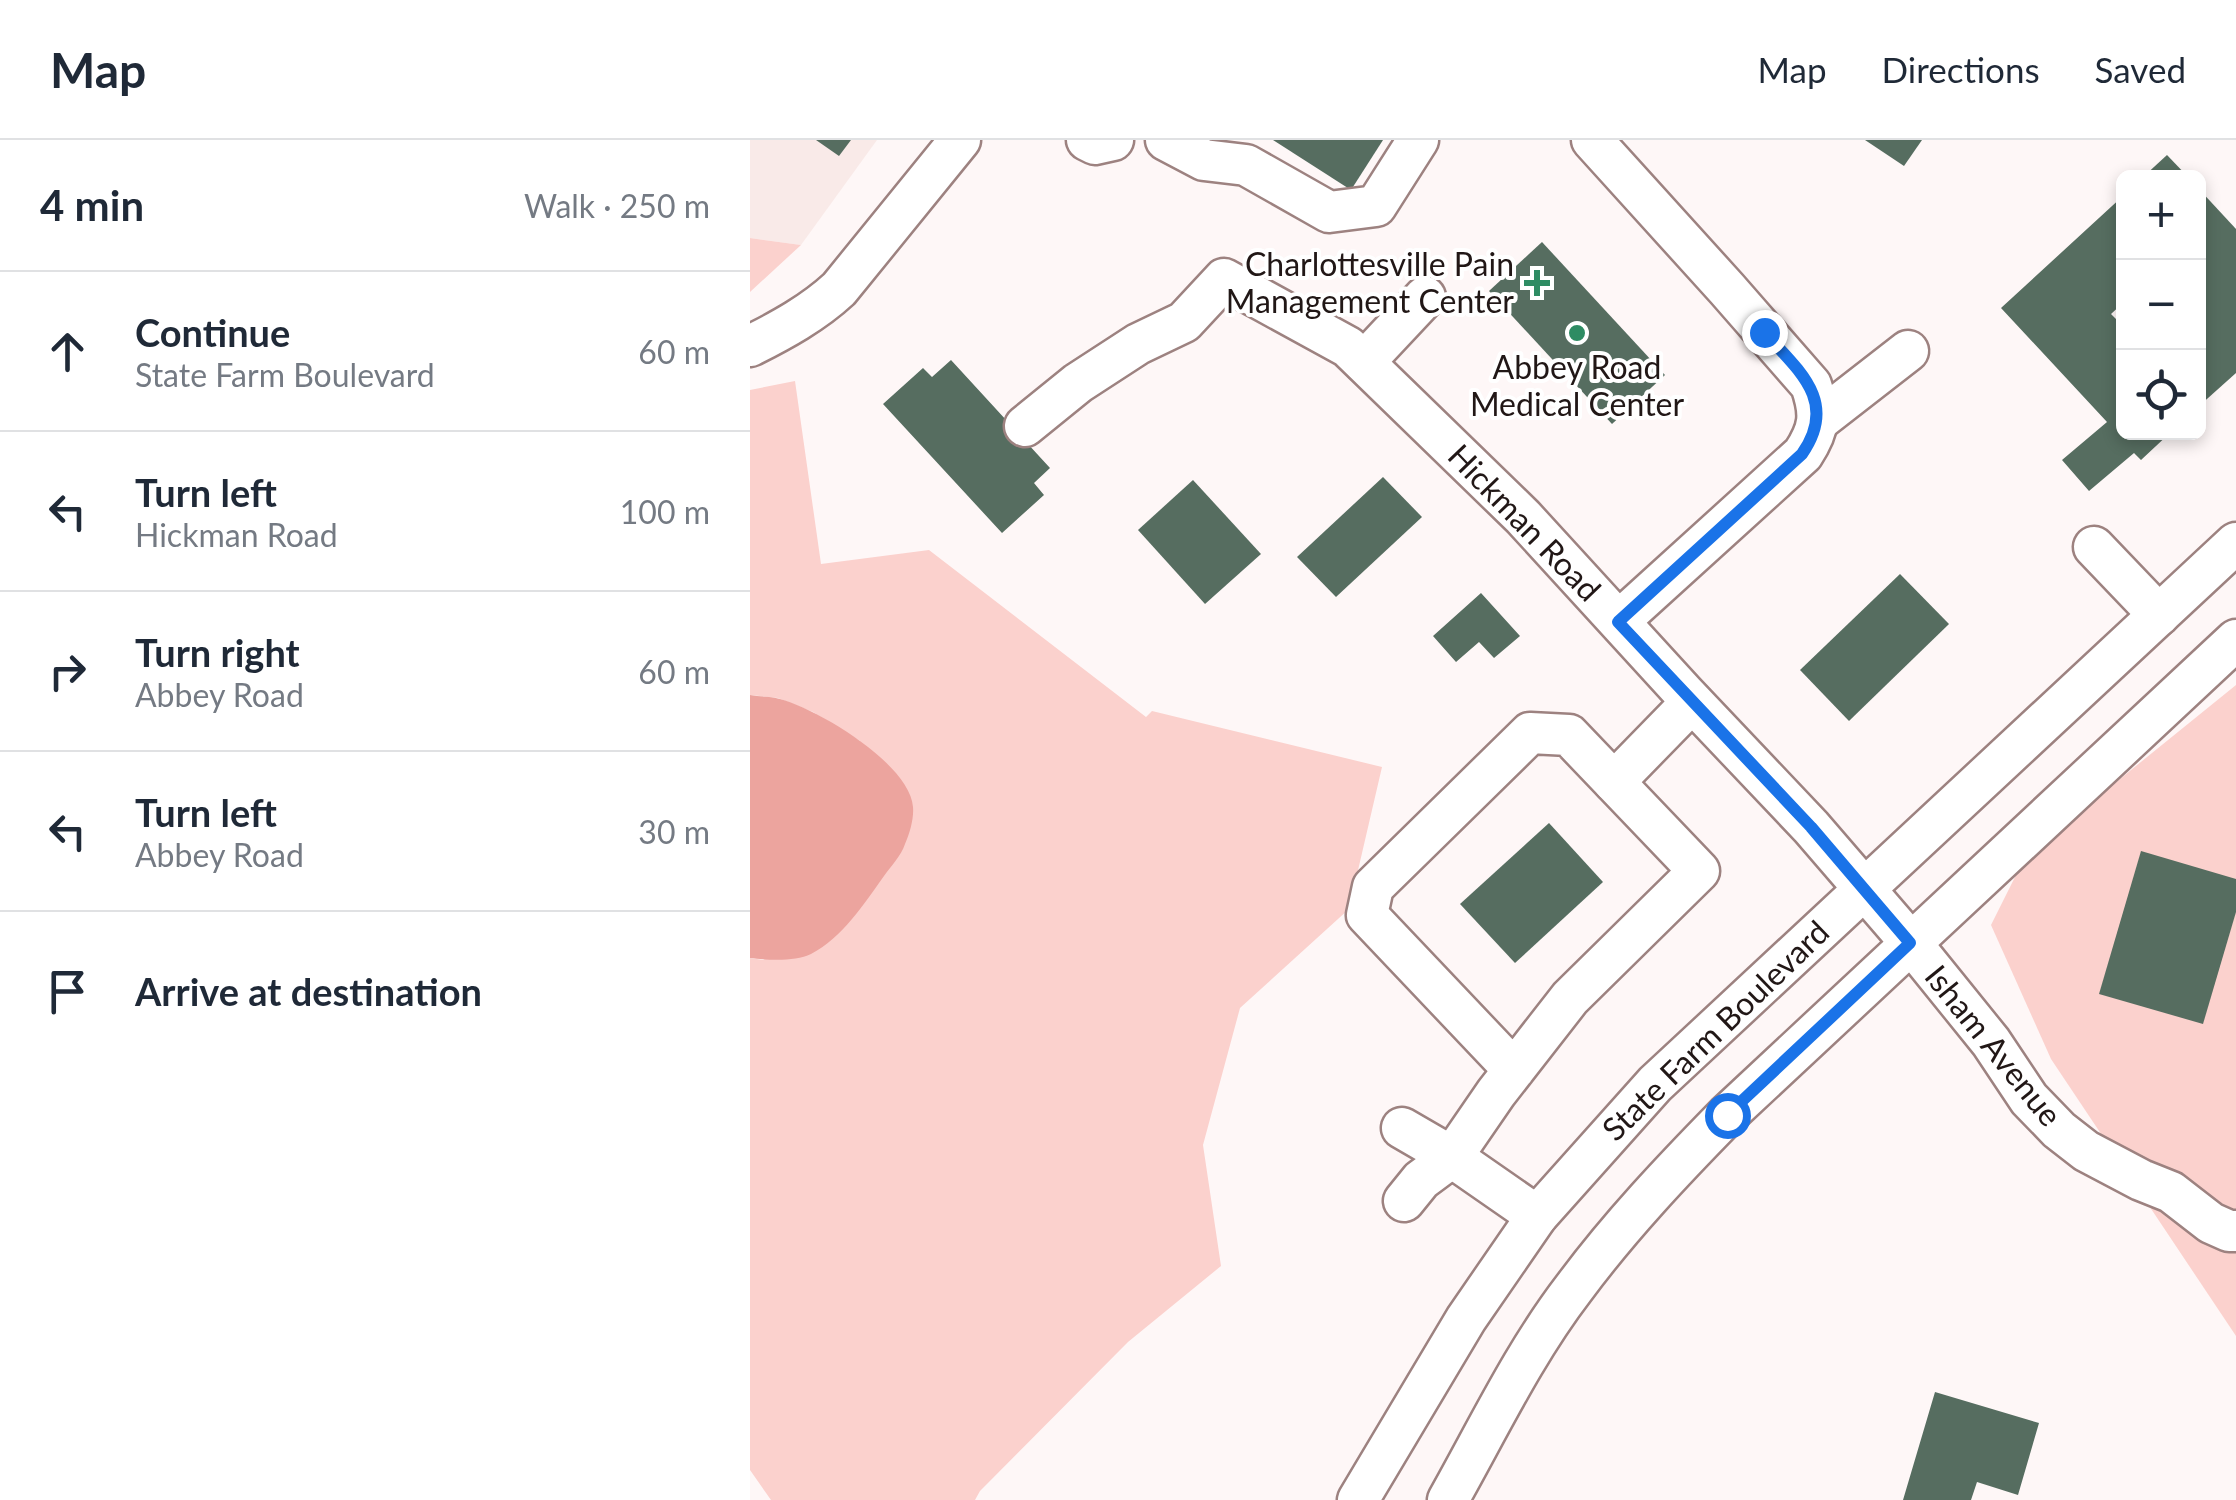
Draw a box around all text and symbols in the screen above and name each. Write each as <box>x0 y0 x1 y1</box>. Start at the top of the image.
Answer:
text: Map <box>50 41 146 98</box>
text: Map <box>1758 48 1827 90</box>
text: Directions <box>1882 48 2040 90</box>
text: Saved <box>2095 48 2186 90</box>
map controls <box>2116 170 2206 440</box>
button: + <box>2116 170 2206 260</box>
text: 4 min <box>40 180 144 230</box>
text: Walk · 250 m <box>524 186 710 225</box>
place label: Charlottesville Pain Management Center <box>1226 244 1514 320</box>
button: − <box>2116 260 2206 350</box>
marker: Charlottesville Pain Management Center <box>1524 270 1550 296</box>
text: Continue <box>135 309 290 355</box>
route end <box>1742 310 1788 356</box>
marker: Abbey Road Medical Center <box>1566 322 1588 344</box>
icon: ahead <box>40 324 95 379</box>
text: 60 m <box>638 332 710 371</box>
place label: Abbey Road Medical Center <box>1470 347 1684 423</box>
button: locate <box>2116 350 2206 440</box>
text: State Farm Boulevard <box>135 355 435 394</box>
street label: Hickman Road <box>1441 436 1609 608</box>
text: Turn left <box>135 469 277 515</box>
icon: left <box>40 484 95 539</box>
text: 100 m <box>620 492 710 531</box>
text: Hickman Road <box>135 515 338 554</box>
text: Turn right <box>135 629 300 675</box>
icon: right <box>40 644 95 699</box>
text: 60 m <box>638 652 710 691</box>
text: Abbey Road <box>135 675 304 714</box>
text: Turn left <box>135 789 277 835</box>
icon: left <box>40 804 95 859</box>
text: 30 m <box>638 812 710 851</box>
text: Abbey Road <box>135 835 304 874</box>
street label: State Farm Boulevard <box>1594 912 1836 1148</box>
street label: Isham Avenue <box>1918 957 2071 1133</box>
icon: arrive <box>40 964 95 1019</box>
text: Arrive at destination <box>135 968 482 1014</box>
route start <box>1705 1093 1751 1139</box>

